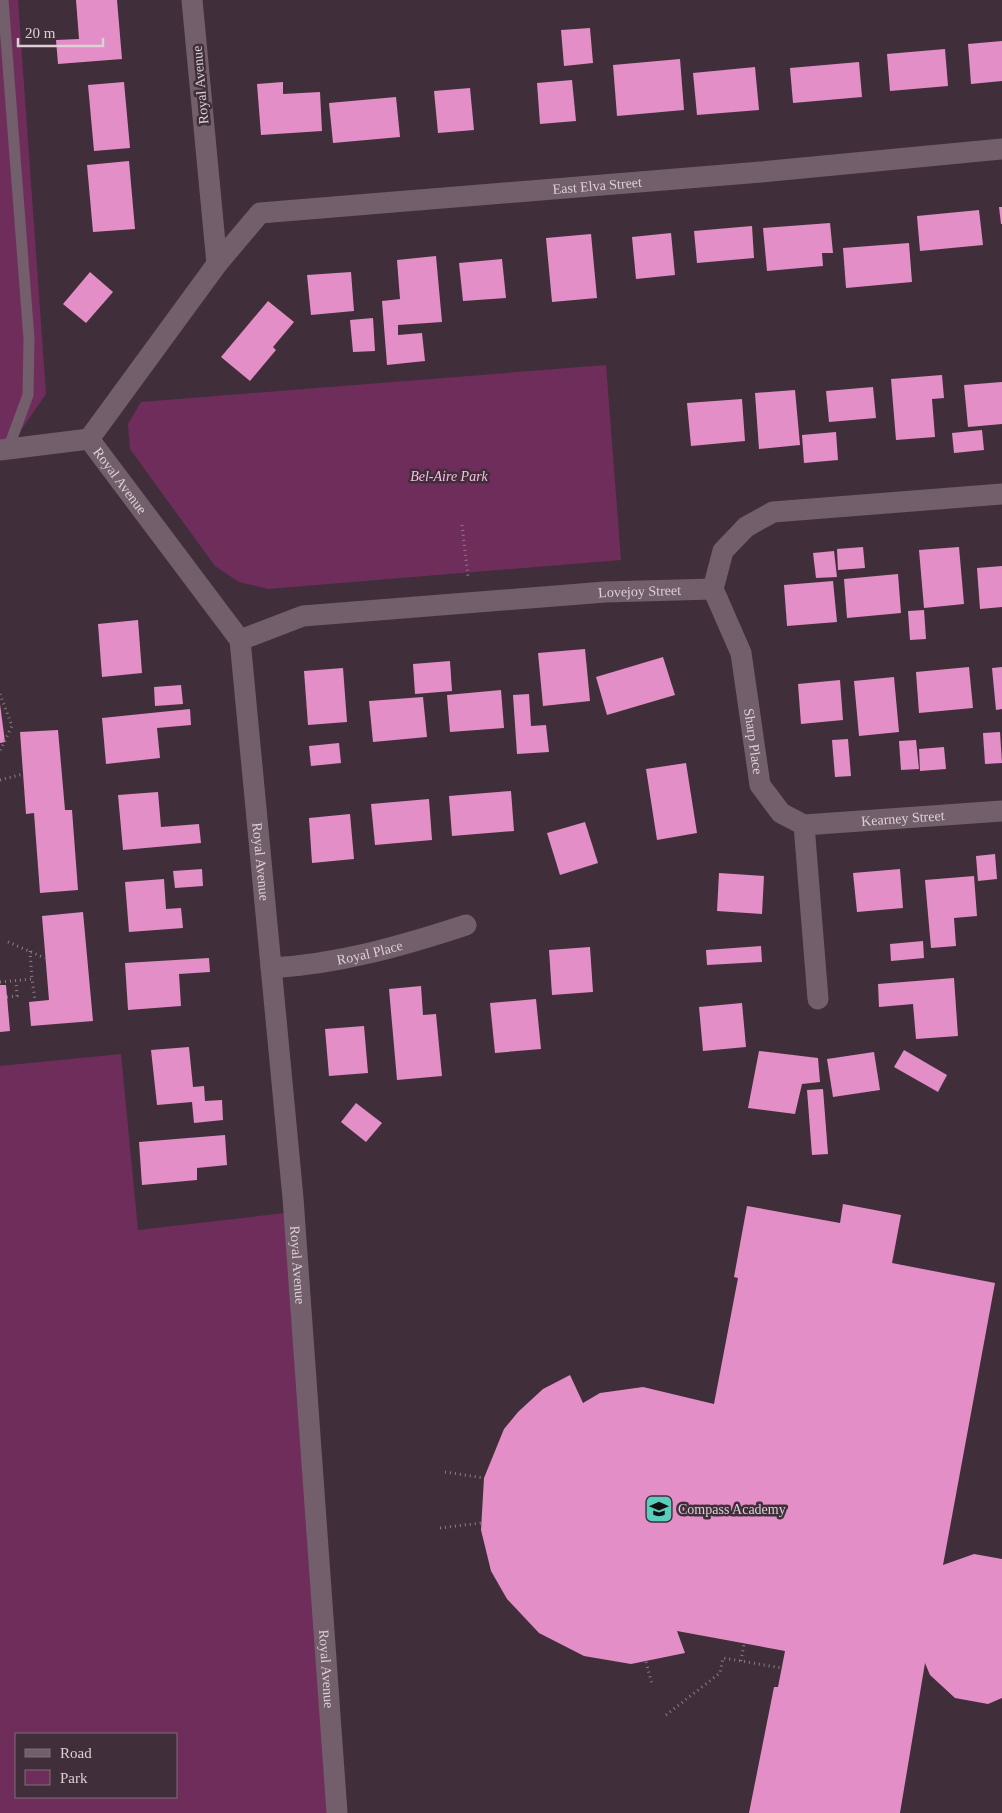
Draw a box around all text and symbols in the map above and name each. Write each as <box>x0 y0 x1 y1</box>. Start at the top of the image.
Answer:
scale bar <box>18 15 102 47</box>
text: 20 m <box>25 25 56 41</box>
street label: Royal Avenue <box>190 45 211 125</box>
street label: East Elva Street <box>552 175 643 197</box>
street label: Royal Avenue <box>90 445 149 517</box>
park label: Bel-Aire Park <box>410 469 489 484</box>
street label: Lovejoy Street <box>598 583 681 601</box>
street label: Sharp Place <box>741 707 765 775</box>
street label: Kearney Street <box>861 808 945 829</box>
street label: Royal Avenue <box>249 822 272 902</box>
street label: Royal Place <box>336 938 404 968</box>
street label: Royal Avenue <box>287 1225 308 1305</box>
school or university icon: Compass Academy <box>644 1494 674 1524</box>
place label: Compass Academy <box>678 1502 786 1517</box>
street label: Royal Avenue <box>316 1629 336 1709</box>
legend <box>15 1733 178 1798</box>
text: Road <box>60 1745 92 1761</box>
text: Park <box>60 1770 88 1786</box>

